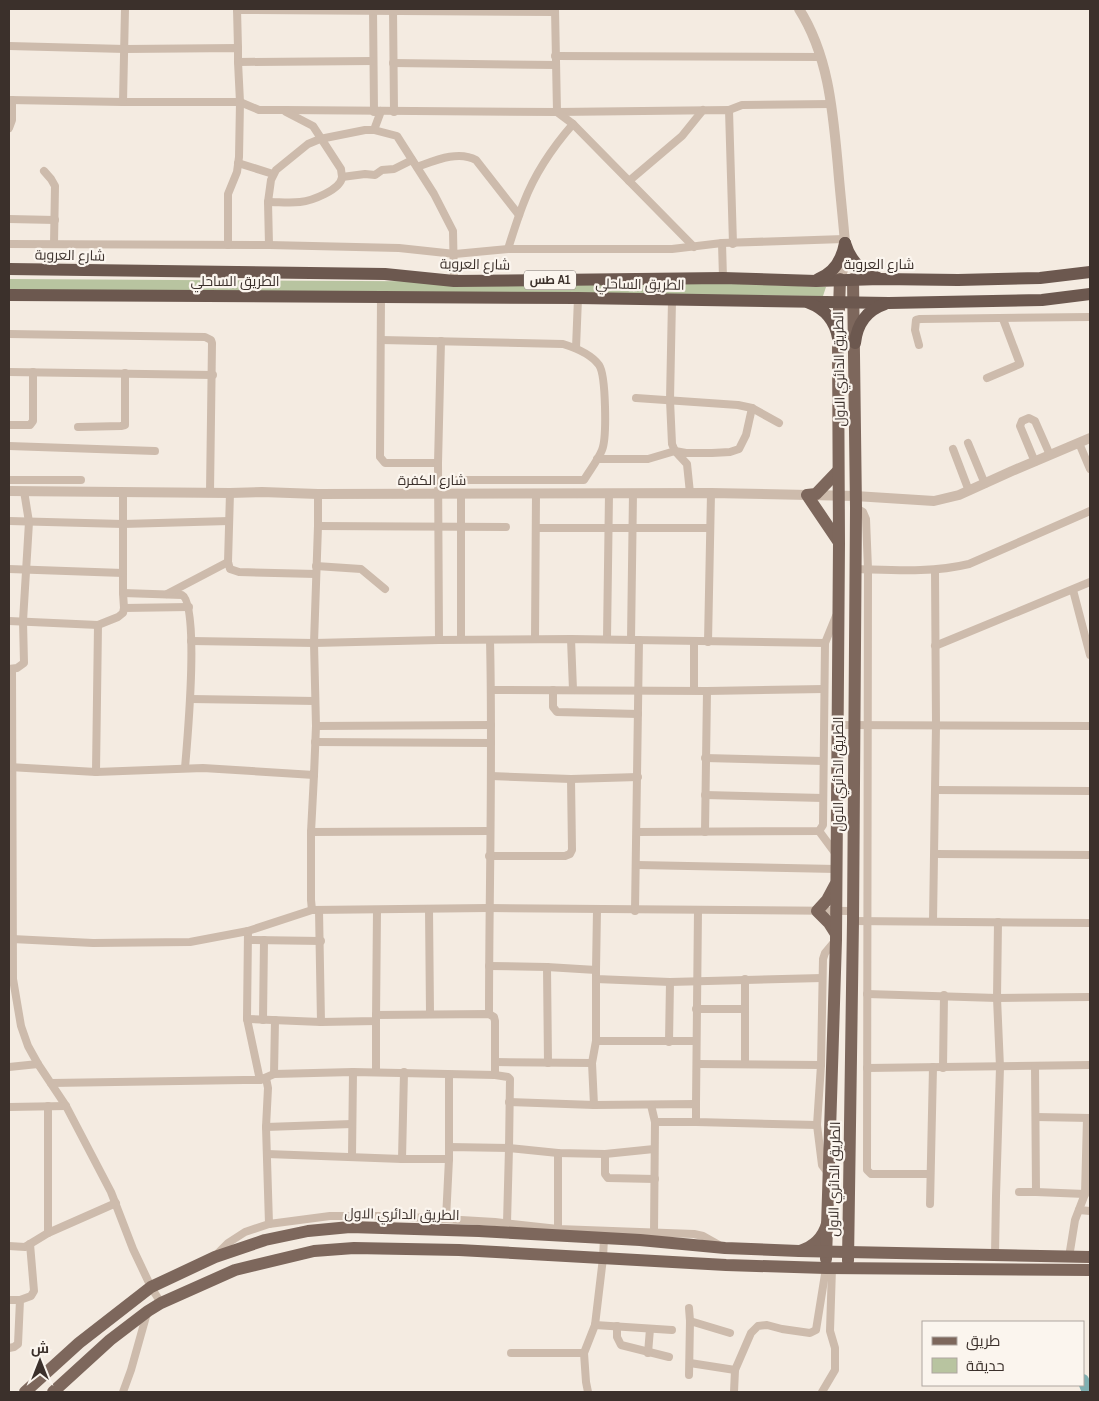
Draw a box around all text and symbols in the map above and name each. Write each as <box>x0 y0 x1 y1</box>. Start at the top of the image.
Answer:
street label: شارع العروبة <box>35 245 105 265</box>
street label: شارع العروبة <box>440 254 510 274</box>
street label: شارع العروبة <box>844 255 914 273</box>
road number: طس A1 <box>524 270 576 290</box>
street label: الطريق الساحلي <box>190 272 280 293</box>
street label: الطريق الساحلي <box>595 274 685 297</box>
street label: الطريق الدائري الاول <box>829 311 852 427</box>
street label: شارع الكفرة <box>398 471 466 489</box>
street label: الطريق الدائري الاول <box>829 716 850 832</box>
street label: الطريق الدائري الاول <box>824 1121 847 1237</box>
street label: الطريق الدائري الاول <box>344 1204 460 1227</box>
legend <box>922 1321 1084 1386</box>
text: طريق <box>966 1330 1000 1351</box>
north arrow <box>15 1336 65 1386</box>
text: ش <box>31 1339 49 1357</box>
text: حديقة <box>966 1355 1005 1376</box>

